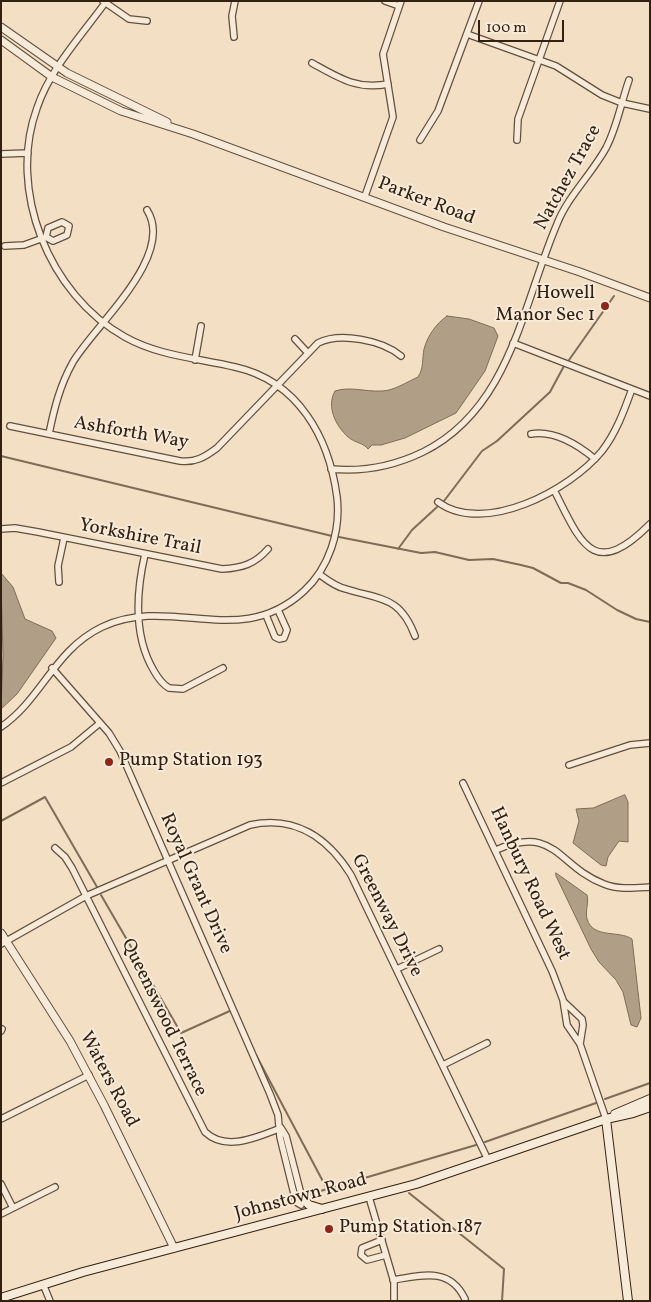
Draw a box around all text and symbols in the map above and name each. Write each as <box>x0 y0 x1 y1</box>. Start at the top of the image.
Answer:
scale bar <box>481 10 567 42</box>
text: 100 m <box>486 18 526 39</box>
street label: Natchez Trace <box>531 121 607 235</box>
street label: Parker Road <box>374 173 478 231</box>
place label: Howell Manor Sec 1 <box>495 284 595 328</box>
marker: Howell Manor Sec 1 <box>599 300 611 312</box>
street label: Ashforth Way <box>72 413 190 455</box>
street label: Yorkshire Trail <box>77 515 203 561</box>
place label: Pump Station 193 <box>119 751 263 773</box>
marker: Pump Station 193 <box>103 756 115 768</box>
street label: Hanbury Road West <box>484 804 574 964</box>
street label: Royal Grant Drive <box>154 810 236 958</box>
street label: Greenway Drive <box>345 851 427 981</box>
street label: Queenswood Terrace <box>115 935 211 1101</box>
street label: Waters Road <box>73 1028 143 1132</box>
street label: Johnstown Road <box>232 1169 370 1227</box>
place label: Pump Station 187 <box>339 1218 482 1240</box>
marker: Pump Station 187 <box>323 1223 335 1235</box>

